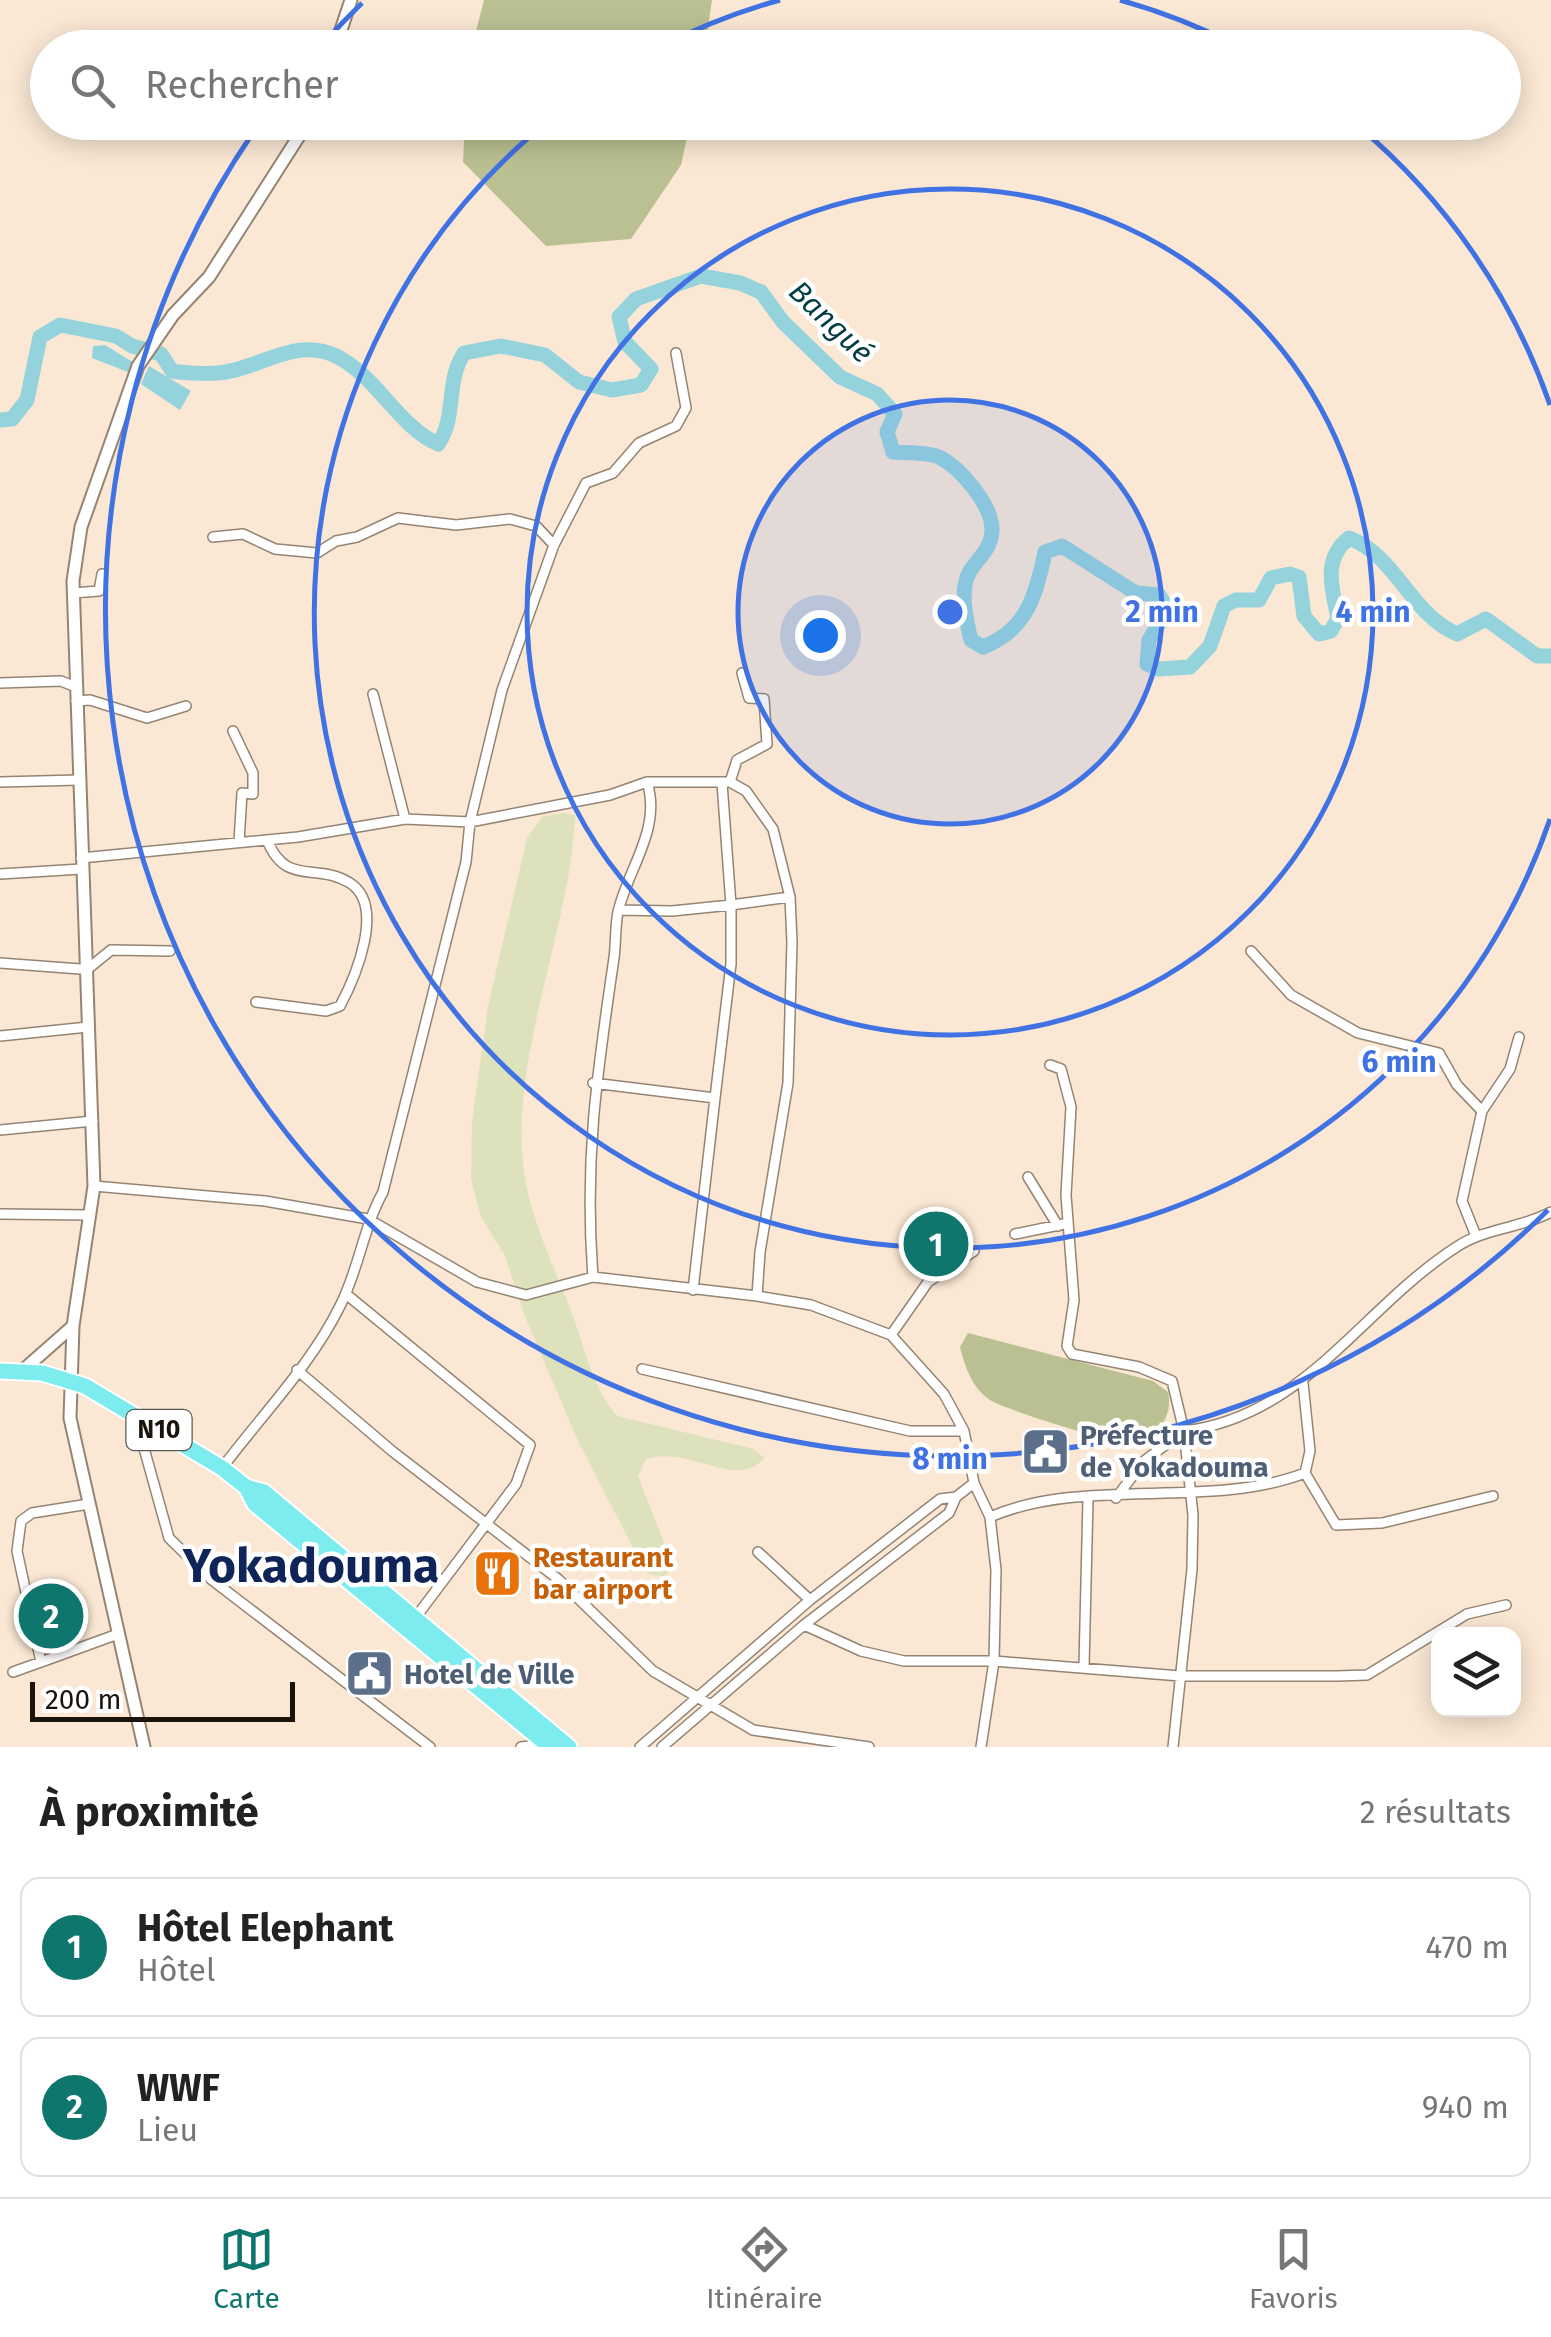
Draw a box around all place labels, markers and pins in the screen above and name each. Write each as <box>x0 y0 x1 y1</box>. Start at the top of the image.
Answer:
centre of rings <box>932 594 968 630</box>
pin: 1 <box>904 1206 968 1282</box>
place label: Préfecture de Yokadouma <box>1080 1419 1269 1484</box>
public building icon: Préfecture de Yokadouma <box>1019 1425 1071 1477</box>
place label: Restaurant bar airport <box>533 1541 674 1606</box>
restaurant icon: Restaurant bar airport <box>472 1547 524 1599</box>
pin: 2 <box>18 1578 84 1654</box>
public building icon: Hotel de Ville <box>343 1648 395 1700</box>
place label: Hotel de Ville <box>404 1658 574 1691</box>

